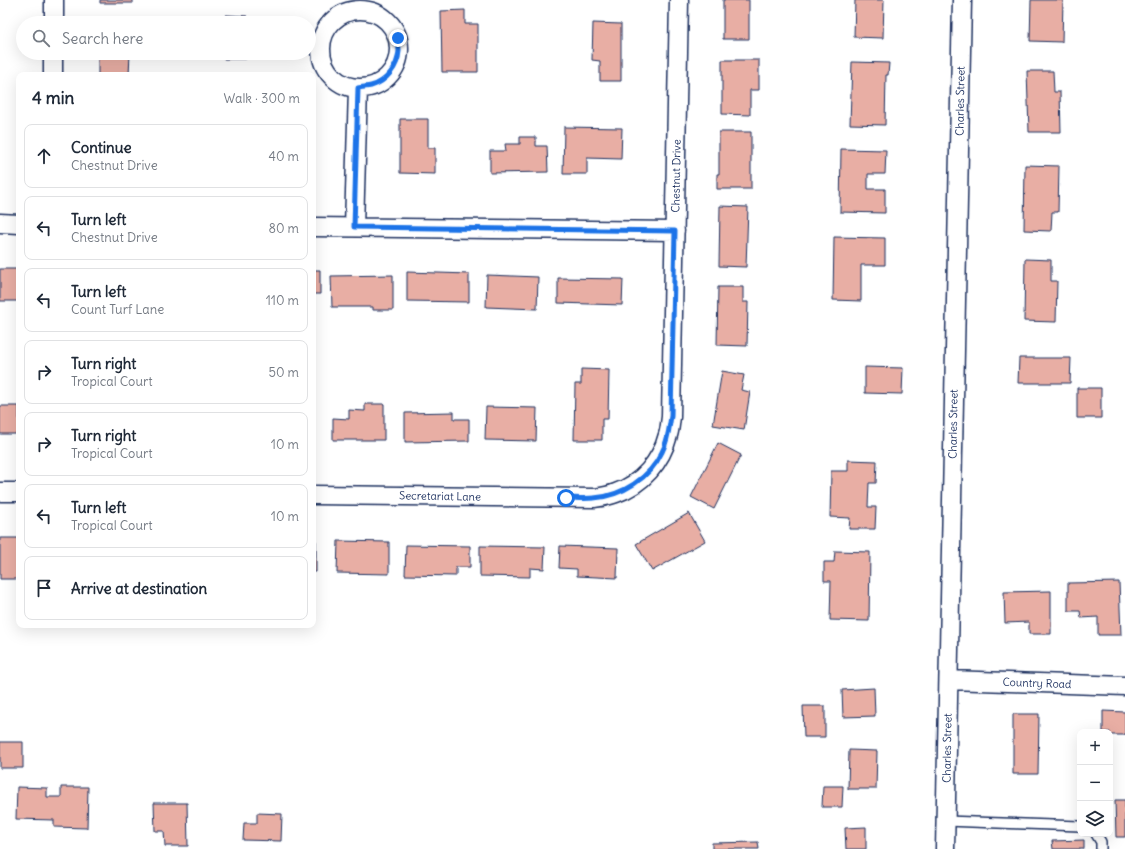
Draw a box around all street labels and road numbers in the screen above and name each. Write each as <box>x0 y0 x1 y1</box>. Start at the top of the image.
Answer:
street label: Charles Street <box>952 66 968 136</box>
street label: Chestnut Drive <box>668 139 684 213</box>
street label: Charles Street <box>945 389 961 459</box>
street label: Secretariat Lane <box>399 488 481 504</box>
street label: Country Road <box>1002 675 1072 691</box>
street label: Charles Street <box>939 713 955 783</box>

